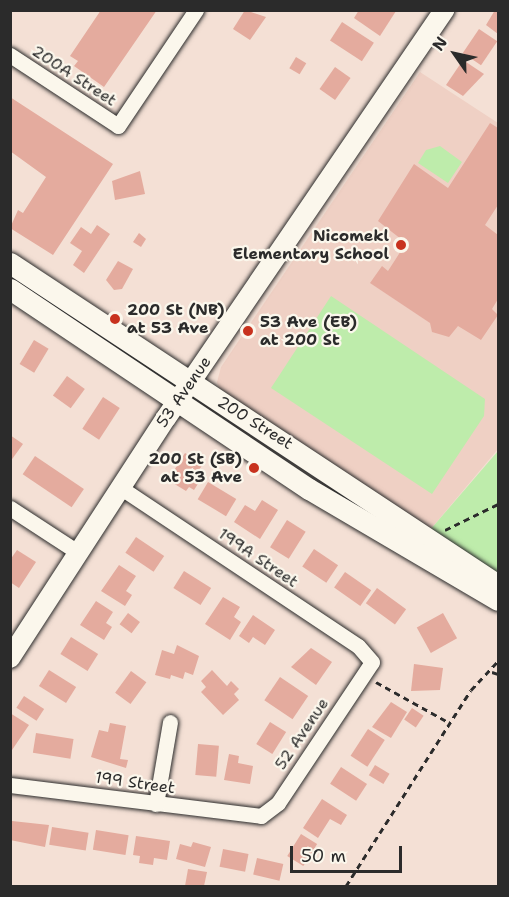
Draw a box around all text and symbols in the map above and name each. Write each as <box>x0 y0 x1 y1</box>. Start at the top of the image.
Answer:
north arrow <box>425 24 485 84</box>
text: N <box>427 33 452 55</box>
street label: 200A Street <box>28 42 120 110</box>
place label: Nicomekl Elementary School <box>233 226 389 264</box>
marker: Nicomekl Elementary School <box>394 238 408 252</box>
place label: 200 St (NB) at 53 Ave <box>127 300 225 338</box>
marker: 200 St (NB) at 53 Ave <box>108 312 122 326</box>
place label: 53 Ave (EB) at 200 St <box>260 312 357 350</box>
marker: 53 Ave (EB) at 200 St <box>241 324 255 338</box>
street label: 53 Avenue <box>153 353 215 431</box>
street label: 200 Street <box>214 392 296 454</box>
place label: 200 St (SB) at 53 Ave <box>148 449 242 487</box>
marker: 200 St (SB) at 53 Ave <box>247 461 261 475</box>
street label: 199A Street <box>215 524 301 592</box>
street label: 52 Avenue <box>271 695 333 773</box>
street label: 199 Street <box>94 768 176 798</box>
scale bar <box>293 834 406 872</box>
text: 50 m <box>301 844 346 868</box>

